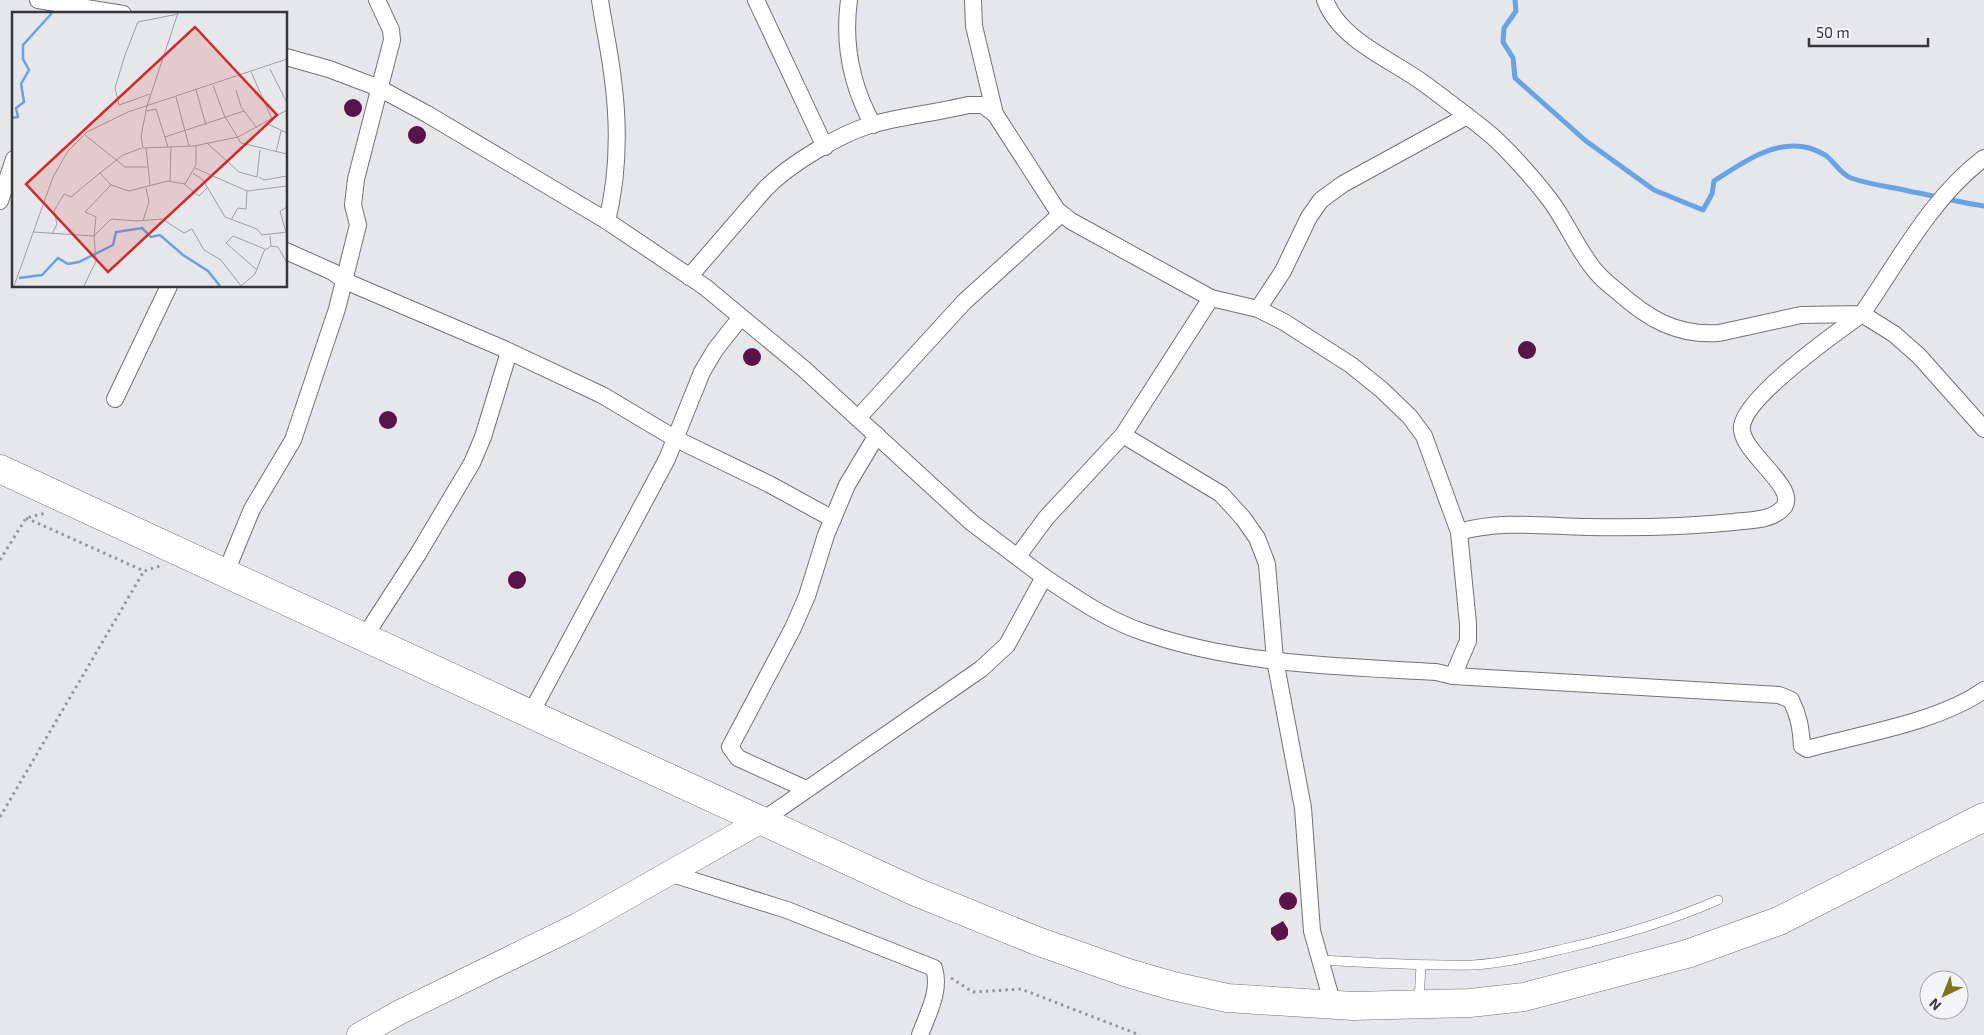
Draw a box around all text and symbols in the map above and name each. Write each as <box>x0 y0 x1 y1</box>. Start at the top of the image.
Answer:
inset map <box>12 12 288 288</box>
scale bar <box>1809 15 1928 47</box>
text: 50 m <box>1816 23 1850 41</box>
north arrow <box>1919 970 1969 1020</box>
text: N <box>1925 995 1944 1015</box>

